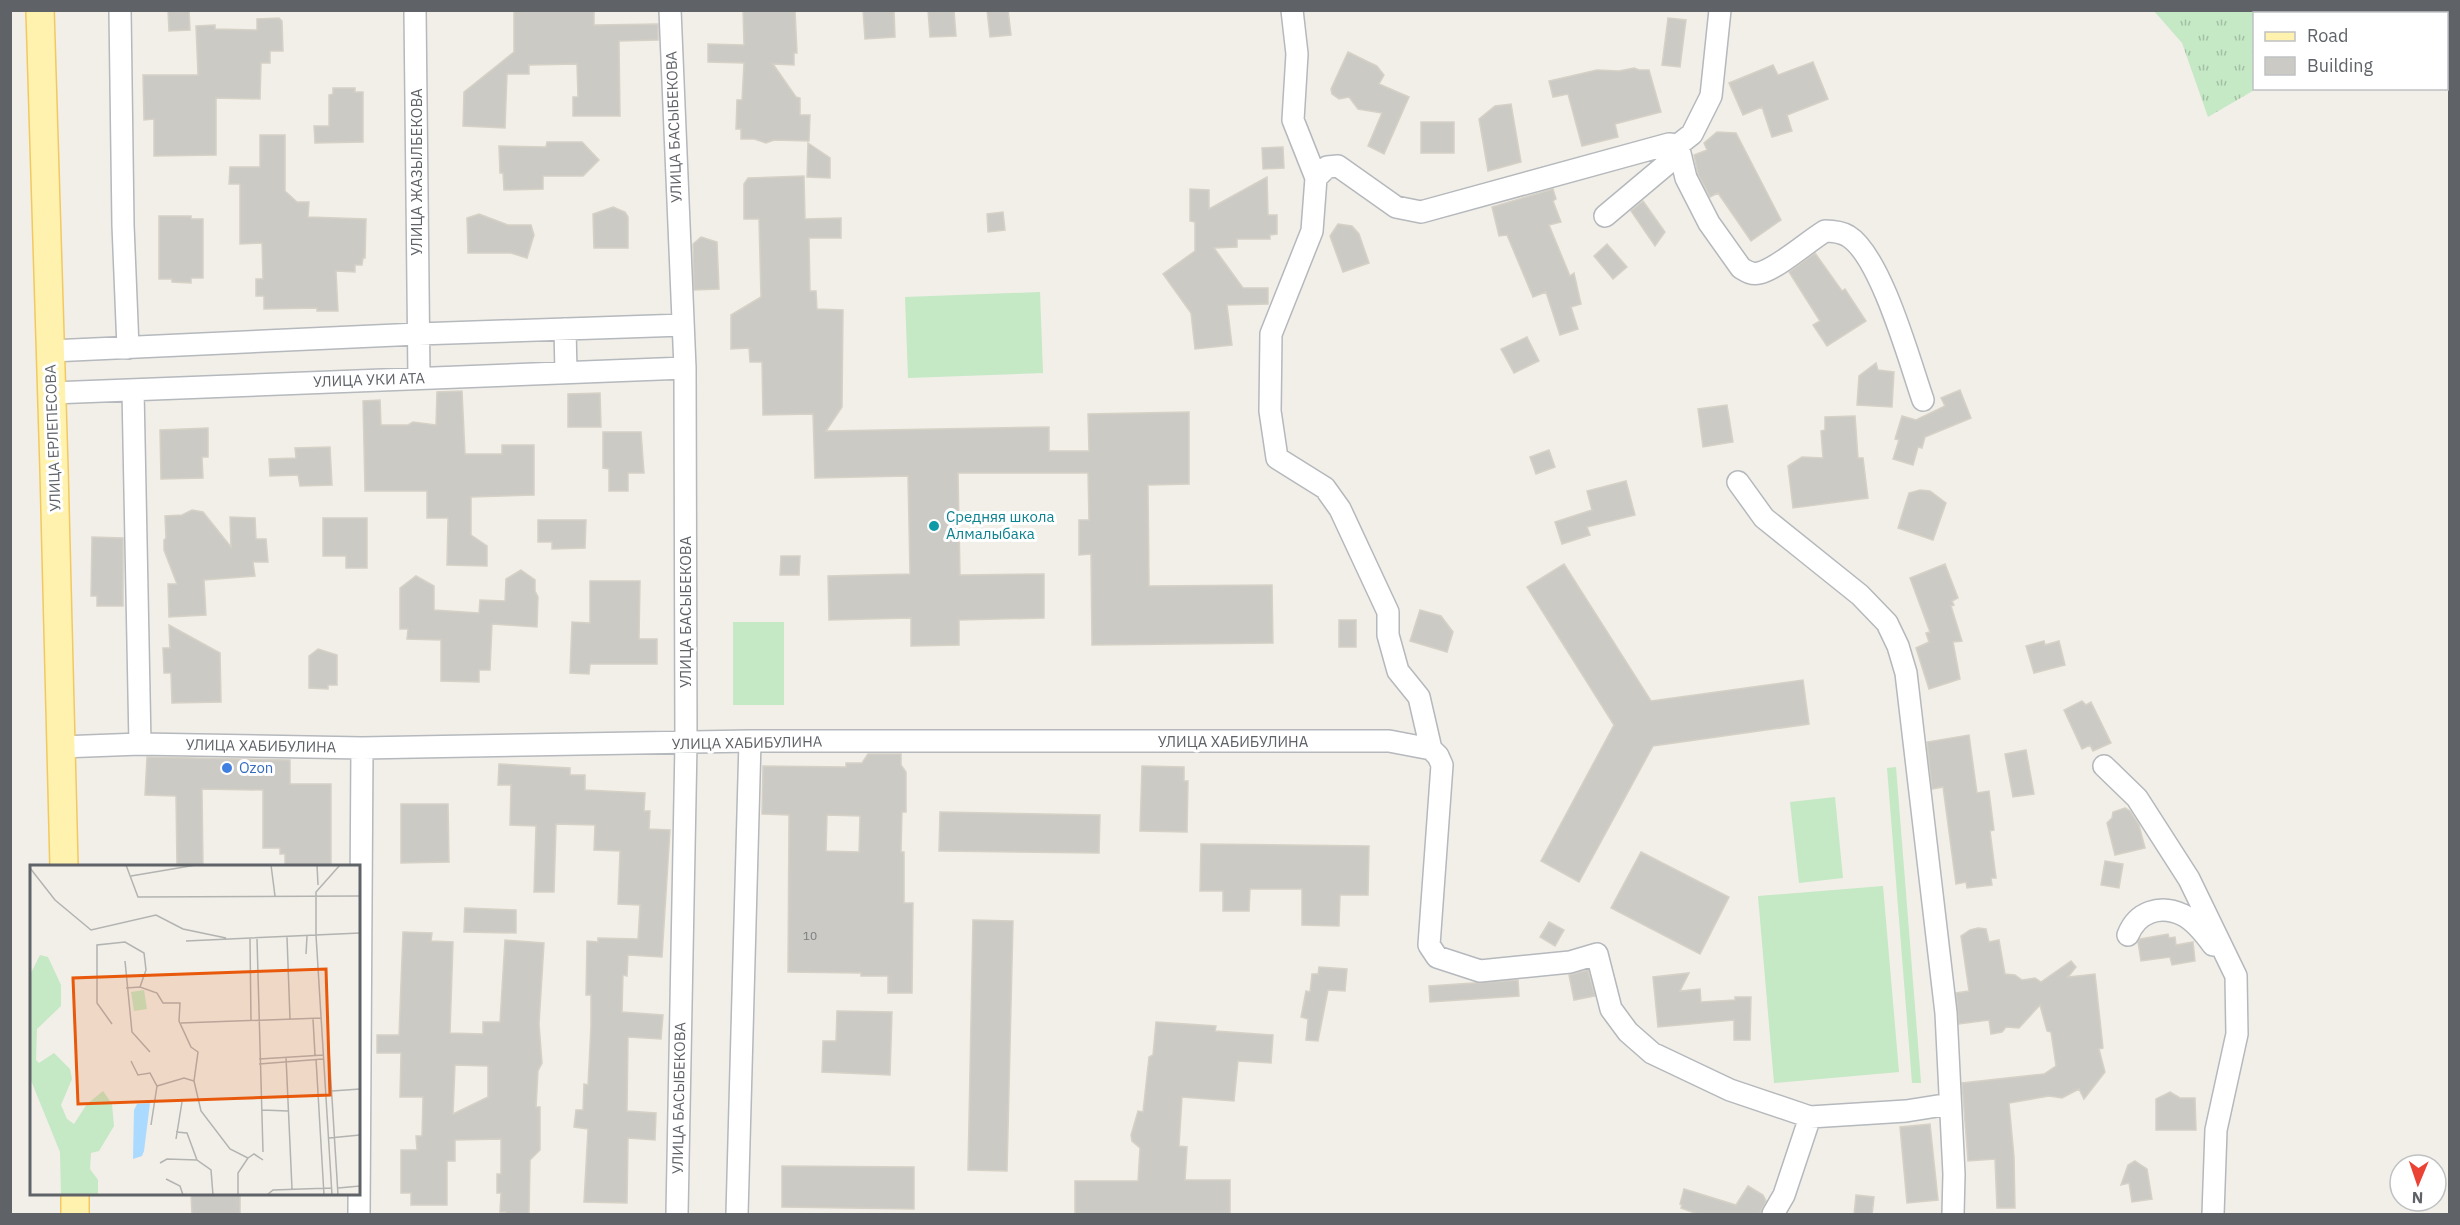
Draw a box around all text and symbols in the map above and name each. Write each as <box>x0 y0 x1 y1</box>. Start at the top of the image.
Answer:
legend <box>2253 12 2448 90</box>
text: Road <box>2307 24 2348 47</box>
street label: УЛИЦА БАСЫБЕКОВА <box>661 50 686 203</box>
text: Building <box>2307 54 2374 77</box>
street label: УЛИЦА ЖАЗЫЛБЕКОВА <box>407 88 426 256</box>
street label: УЛИЦА ЕРЛЕПЕСОВА <box>40 364 65 512</box>
street label: УЛИЦА УКИ АТА <box>313 368 426 391</box>
place label: Средняя школа Алмалыбака <box>946 507 1054 543</box>
marker: Средняя школа Алмалыбака <box>927 519 941 533</box>
street label: УЛИЦА БАСЫБЕКОВА <box>676 536 695 688</box>
street label: УЛИЦА ХАБИБУЛИНА <box>671 732 823 753</box>
street label: УЛИЦА ХАБИБУЛИНА <box>1158 732 1309 751</box>
street label: УЛИЦА ХАБИБУЛИНА <box>186 735 337 756</box>
place label: Ozon <box>239 758 273 777</box>
marker: Ozon <box>220 761 234 775</box>
inset map <box>30 865 360 1195</box>
house number: 10 <box>803 928 817 943</box>
street label: УЛИЦА БАСЫБЕКОВА <box>668 1021 689 1174</box>
north arrow <box>2388 1153 2448 1213</box>
text: N <box>2411 1188 2424 1208</box>

